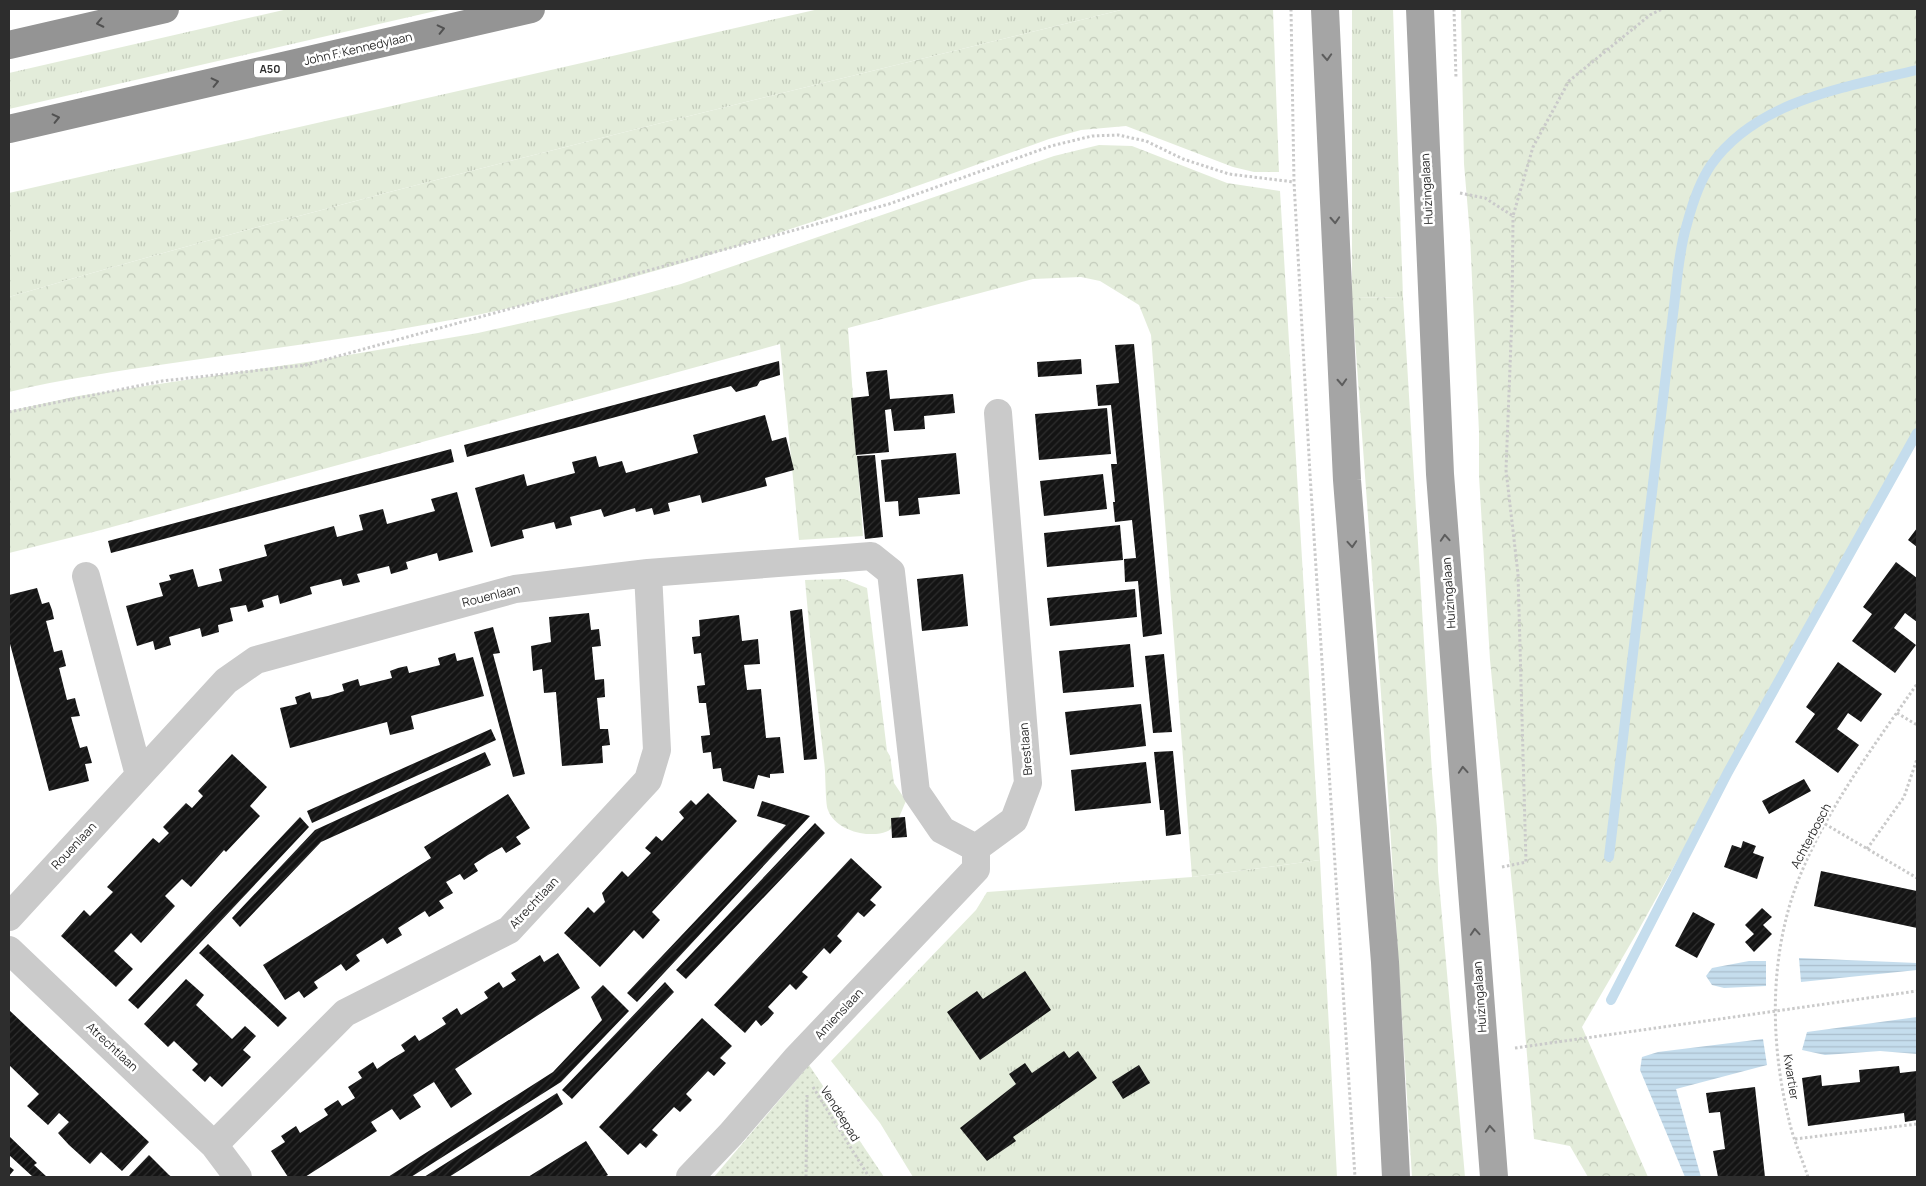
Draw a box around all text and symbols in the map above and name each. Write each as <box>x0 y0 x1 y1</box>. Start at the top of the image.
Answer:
one-way arrow <box>96 17 105 28</box>
one-way arrow <box>437 24 446 35</box>
street label: John F. Kennedylaan <box>302 28 414 69</box>
one-way arrow <box>1322 54 1333 62</box>
road number: A50 <box>254 61 286 78</box>
one-way arrow <box>210 77 219 87</box>
one-way arrow <box>52 113 61 124</box>
street label: Huizingalaan <box>1416 153 1437 225</box>
one-way arrow <box>1329 216 1340 224</box>
one-way arrow <box>1337 378 1348 386</box>
one-way arrow <box>1440 534 1451 542</box>
one-way arrow <box>1346 541 1357 549</box>
street label: Huizingalaan <box>1438 557 1459 629</box>
street label: Rouenlaan <box>460 580 522 611</box>
street label: Brestlaan <box>1015 722 1036 776</box>
one-way arrow <box>1457 765 1468 773</box>
street label: Achterbosch <box>1786 800 1835 871</box>
street label: Rouenlaan <box>47 818 100 873</box>
street label: Atrechtlaan <box>505 873 562 932</box>
one-way arrow <box>1470 927 1481 935</box>
street label: Huizingalaan <box>1469 961 1490 1033</box>
street label: Amienslaan <box>811 984 867 1043</box>
street label: Atrechtlaan <box>83 1018 142 1075</box>
street label: Kwartier <box>1780 1053 1804 1102</box>
street label: Vendéepad <box>817 1083 864 1145</box>
one-way arrow <box>1485 1124 1496 1132</box>

